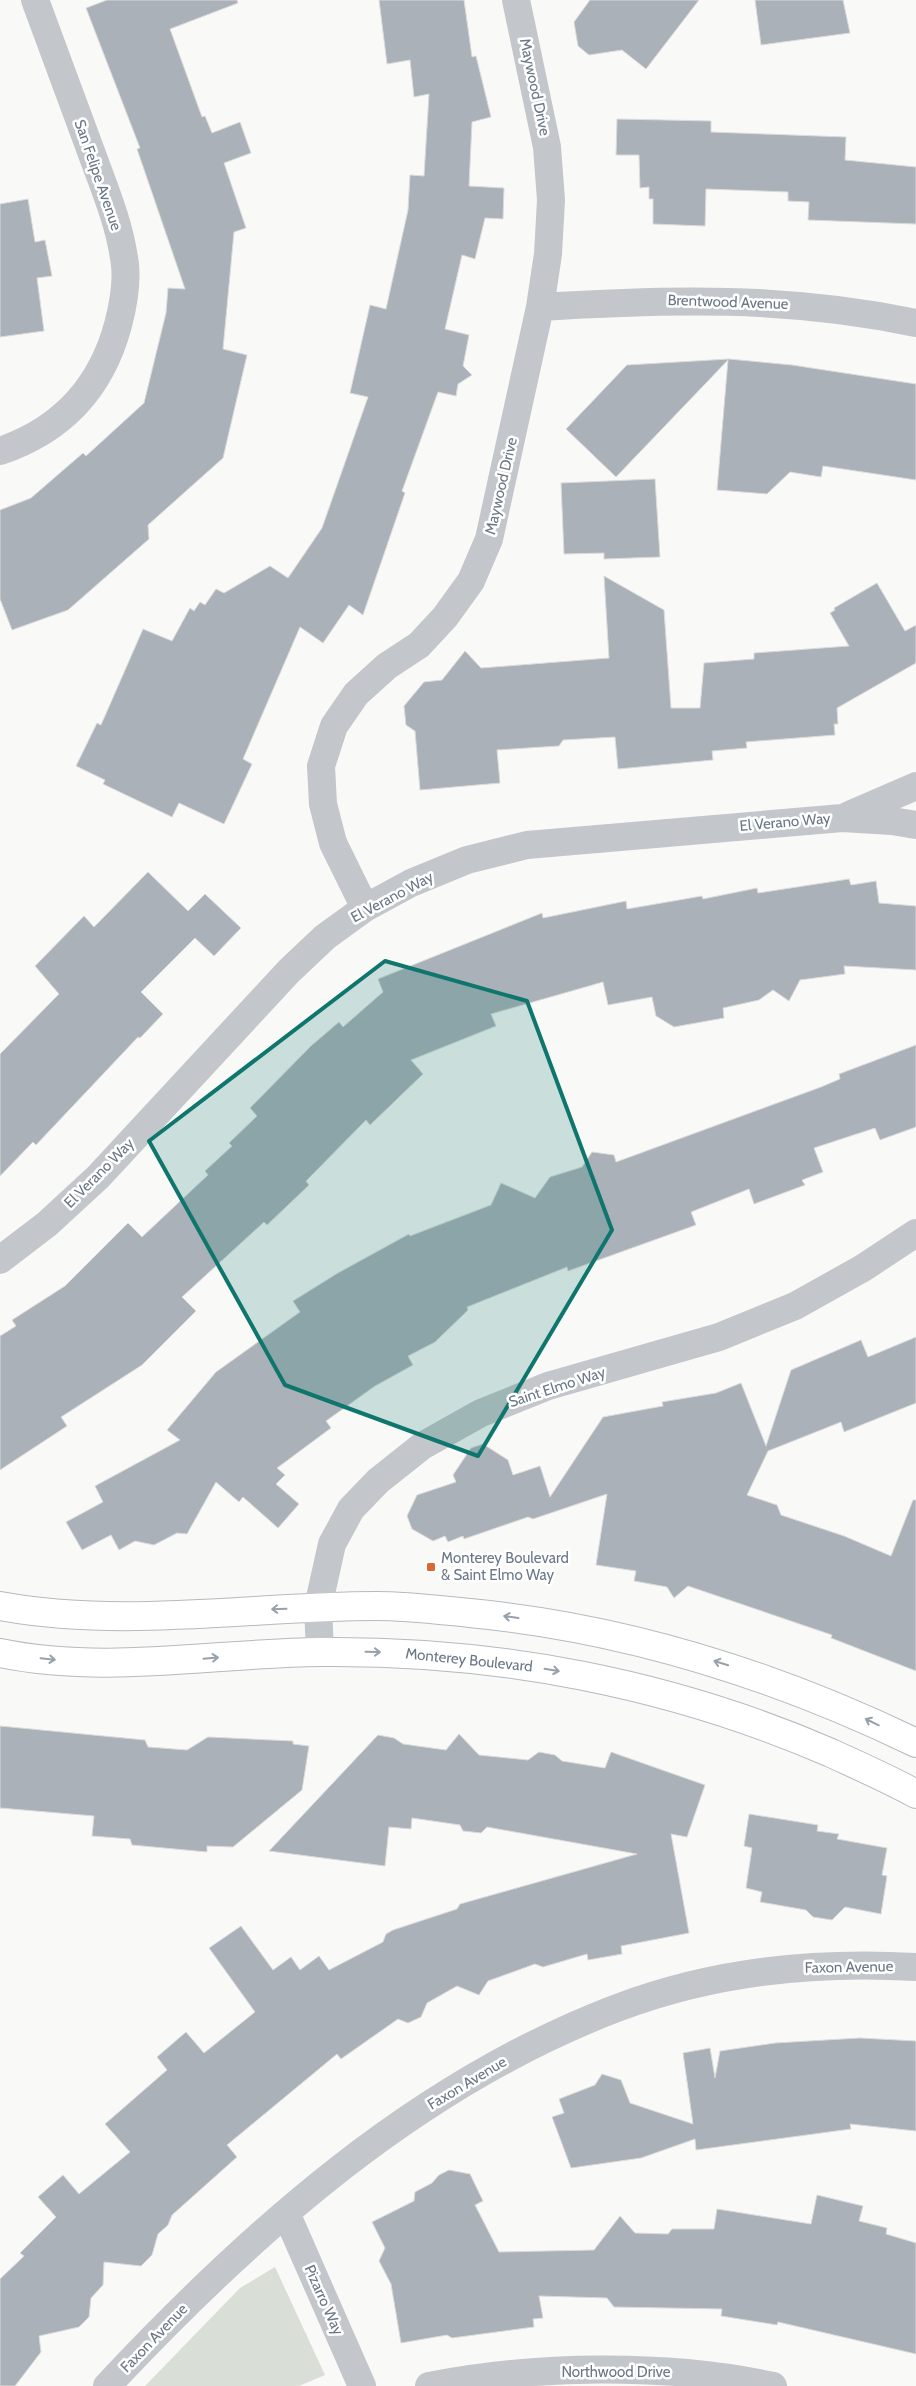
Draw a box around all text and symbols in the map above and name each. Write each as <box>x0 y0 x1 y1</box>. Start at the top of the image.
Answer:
street label: Maywood Drive <box>516 37 554 138</box>
street label: San Felipe Avenue <box>71 117 126 233</box>
street label: Brentwood Avenue <box>667 291 789 313</box>
street label: Maywood Drive <box>481 435 521 536</box>
street label: El Verano Way <box>739 809 832 835</box>
street label: El Verano Way <box>348 867 437 926</box>
street label: El Verano Way <box>60 1134 138 1212</box>
street label: Saint Elmo Way <box>506 1363 608 1411</box>
place label: Monterey Boulevard & Saint Elmo Way <box>441 1549 569 1584</box>
marker: Monterey Boulevard & Saint Elmo Way <box>425 1561 437 1573</box>
one-way arrow <box>271 1604 287 1613</box>
one-way arrow <box>503 1612 519 1622</box>
street label: Monterey Boulevard <box>405 1644 533 1676</box>
one-way arrow <box>364 1647 381 1657</box>
one-way arrow <box>202 1653 218 1663</box>
one-way arrow <box>40 1654 56 1664</box>
one-way arrow <box>713 1658 729 1668</box>
one-way arrow <box>543 1665 559 1675</box>
one-way arrow <box>865 1717 880 1726</box>
street label: Faxon Avenue <box>805 1957 894 1977</box>
street label: Faxon Avenue <box>424 2052 510 2114</box>
street label: Pizarro Way <box>301 2262 348 2338</box>
street label: Faxon Avenue <box>117 2300 191 2376</box>
street label: Northwood Drive <box>561 2363 671 2381</box>

